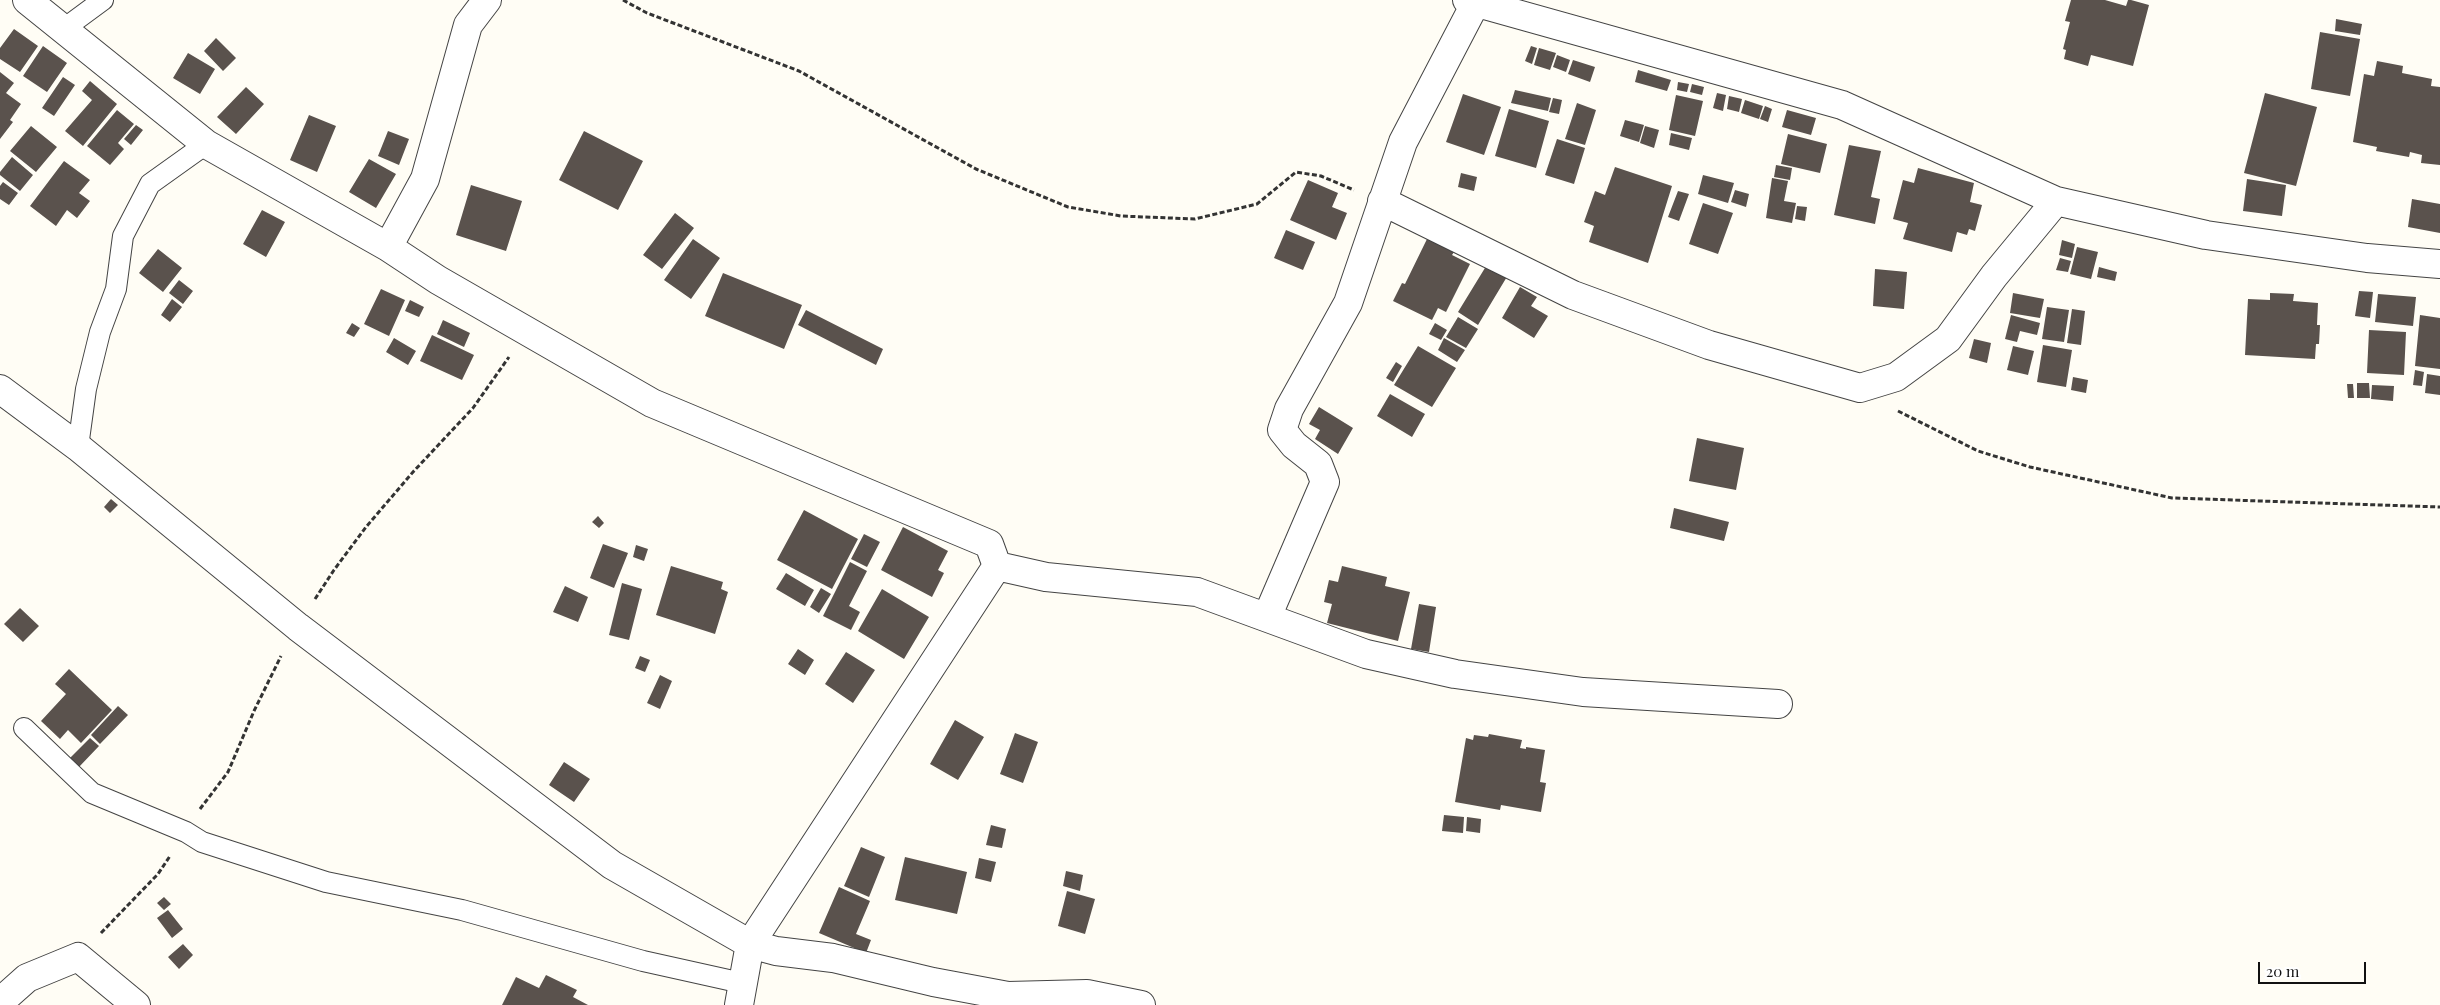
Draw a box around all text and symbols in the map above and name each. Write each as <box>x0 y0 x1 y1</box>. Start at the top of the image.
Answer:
scale bar <box>2260 952 2368 984</box>
text: 20 m <box>2266 961 2299 981</box>

